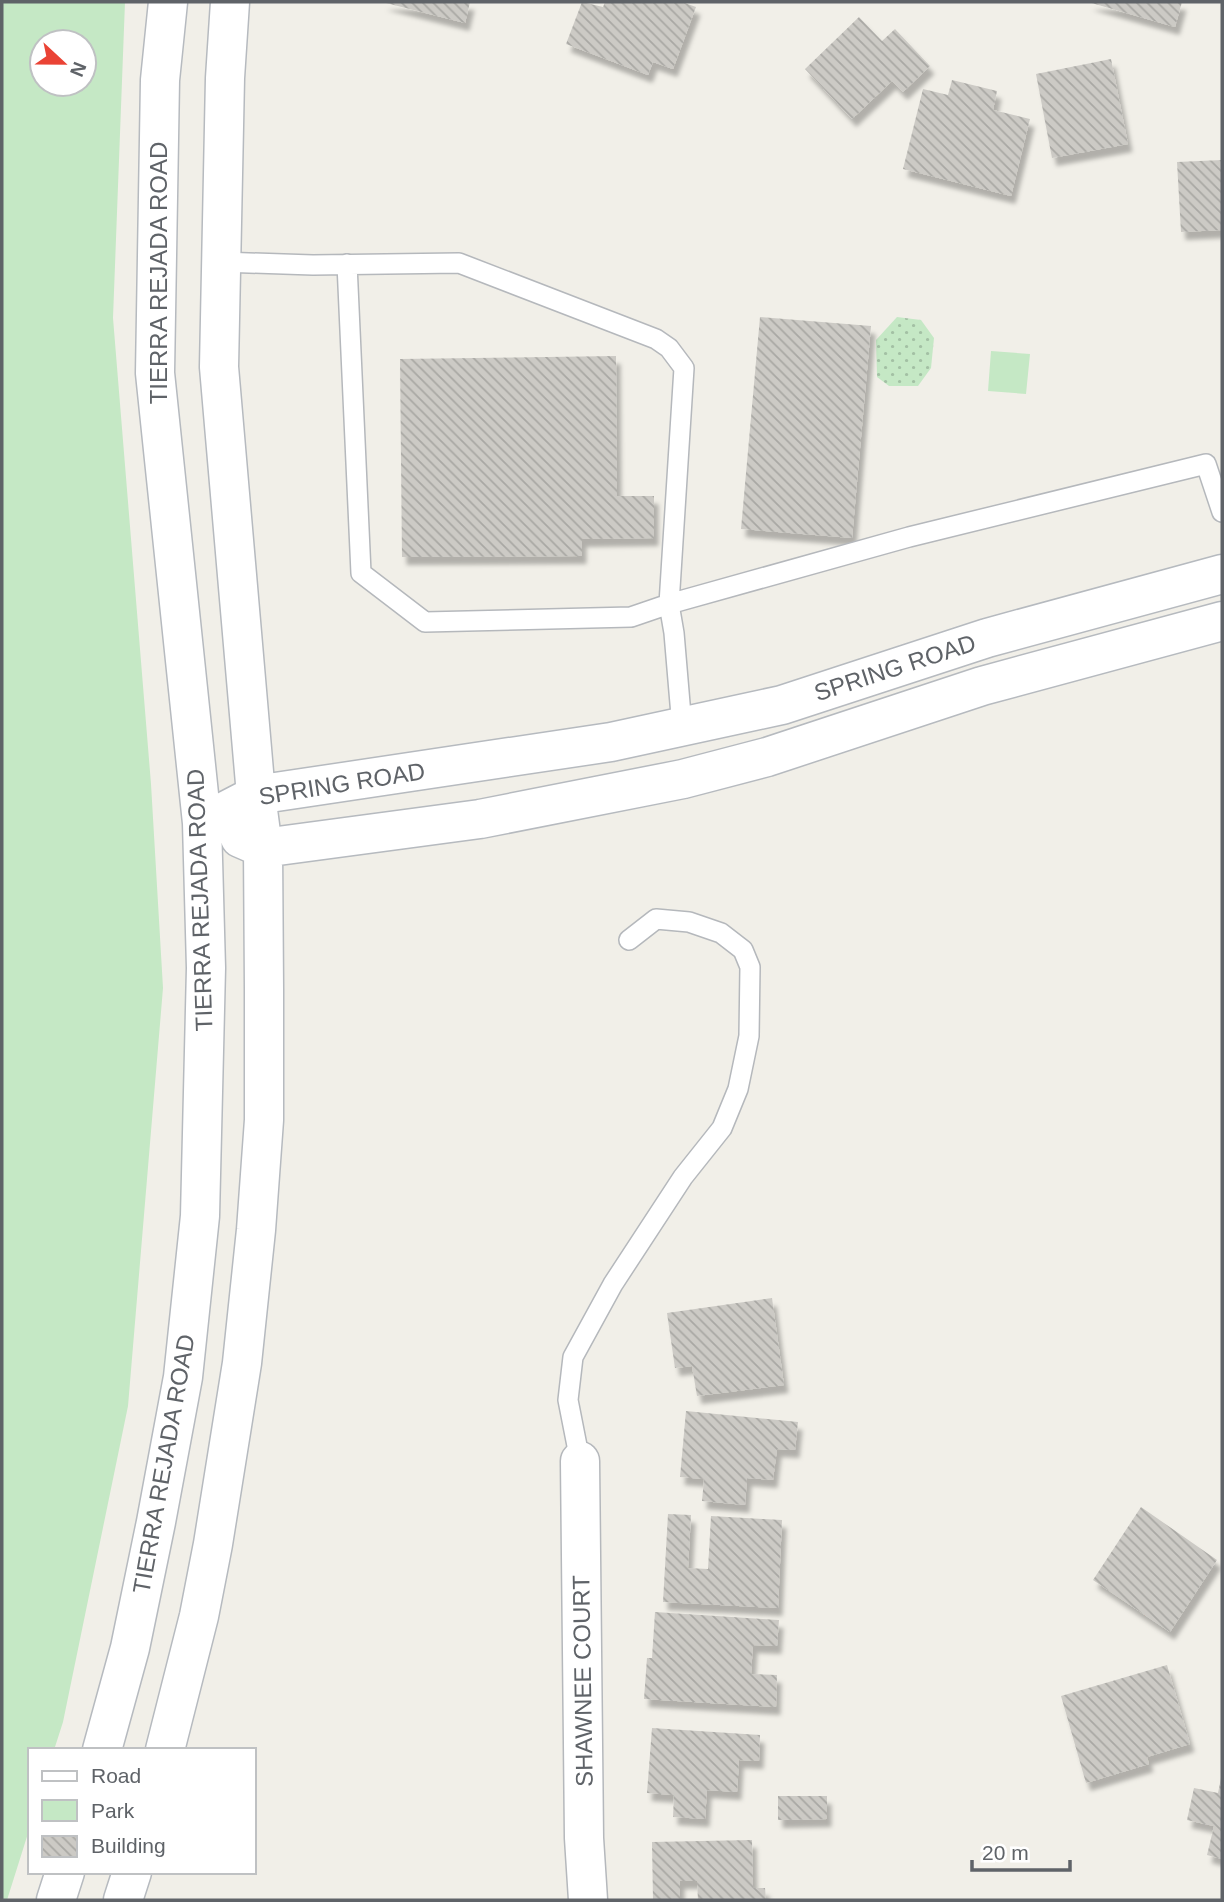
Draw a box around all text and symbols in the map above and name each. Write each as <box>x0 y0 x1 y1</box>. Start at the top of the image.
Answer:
north arrow <box>28 28 98 98</box>
text: N <box>66 59 91 79</box>
street label: TIERRA REJADA ROAD <box>145 142 172 404</box>
street label: SPRING ROAD <box>811 629 979 706</box>
street label: SPRING ROAD <box>257 757 427 810</box>
street label: TIERRA REJADA ROAD <box>181 768 218 1032</box>
street label: TIERRA REJADA ROAD <box>127 1332 200 1596</box>
street label: SHAWNEE COURT <box>567 1574 598 1787</box>
legend <box>28 1748 256 1874</box>
text: Road <box>91 1764 141 1787</box>
text: Park <box>91 1799 135 1822</box>
scale bar <box>972 1828 1070 1872</box>
text: Building <box>91 1834 166 1857</box>
text: 20 m <box>982 1841 1029 1864</box>

